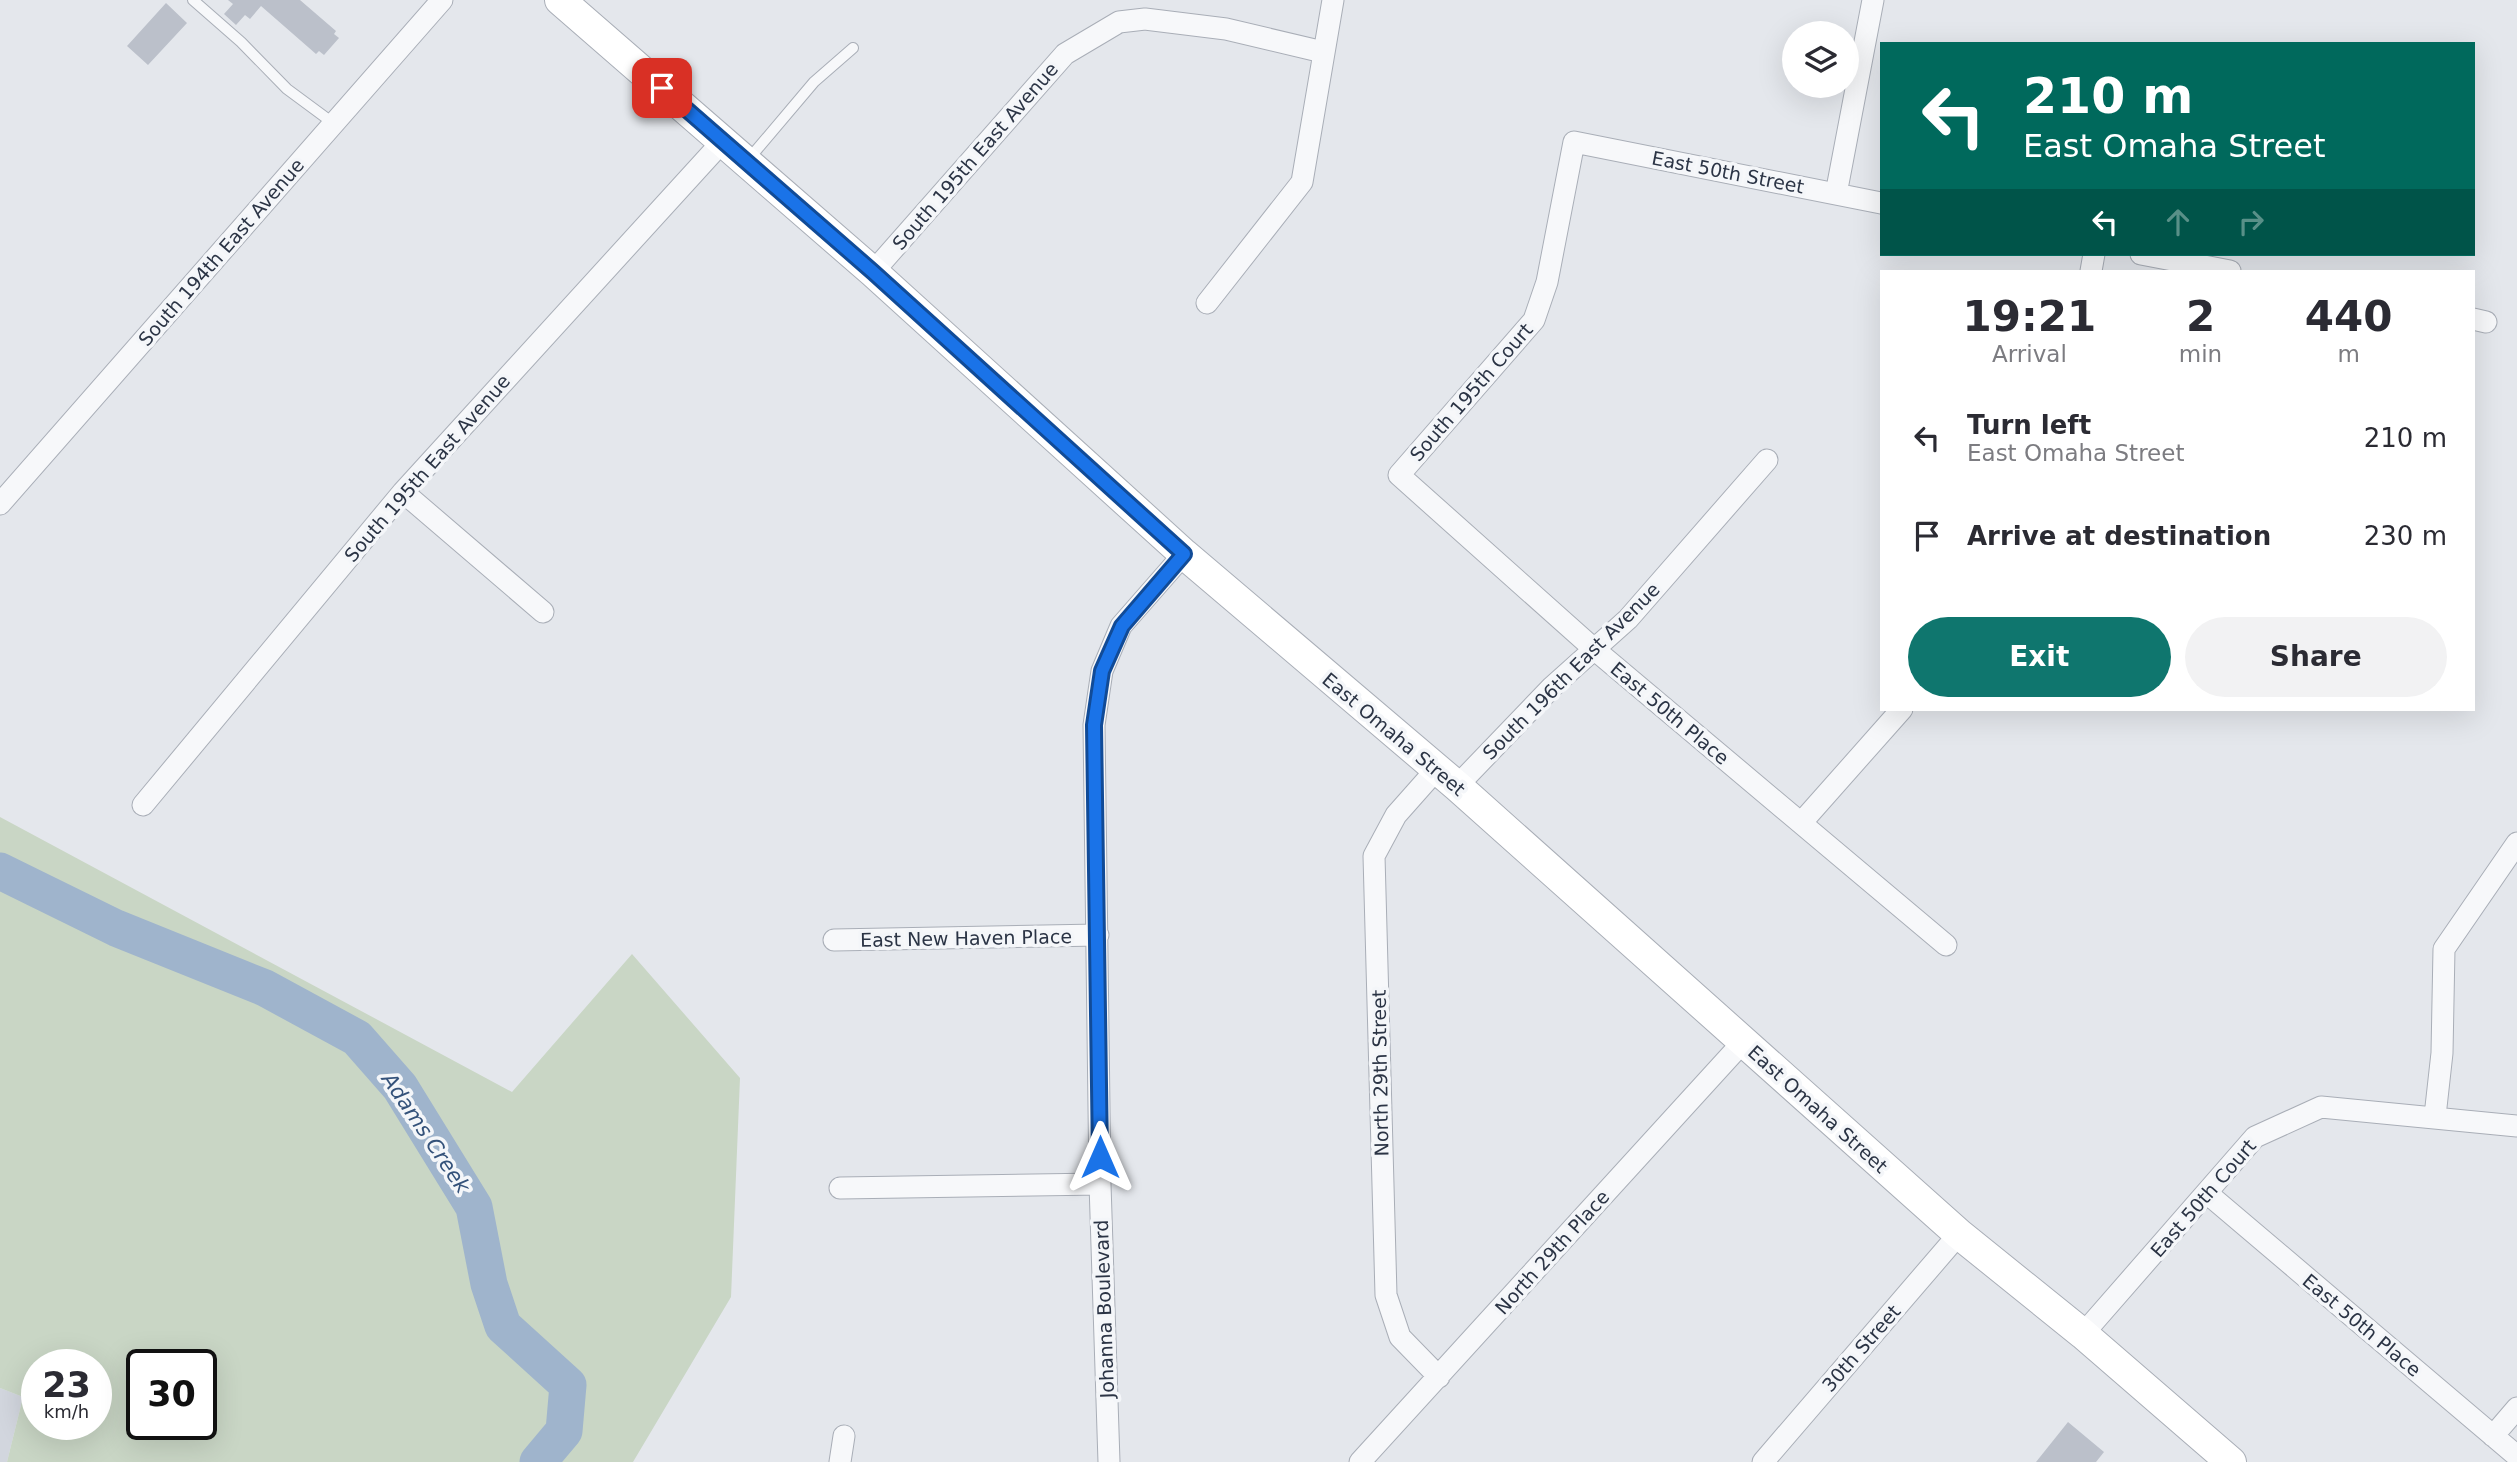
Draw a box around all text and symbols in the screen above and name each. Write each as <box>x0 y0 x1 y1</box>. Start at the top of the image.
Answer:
map controls <box>1782 21 1859 98</box>
button: layers <box>1782 21 1859 98</box>
pin <box>632 58 692 118</box>
street label: South 195th East Avenue <box>888 58 1062 254</box>
text: 210 m <box>2023 68 2193 125</box>
icon: arrive <box>643 69 681 107</box>
icon: left <box>1908 70 1999 161</box>
text: East Omaha Street <box>2023 127 2325 165</box>
street label: East 50th Street <box>1650 146 1806 198</box>
street label: South 194th East Avenue <box>134 154 308 350</box>
icon: left <box>2086 203 2124 241</box>
icon: ahead <box>2159 203 2197 241</box>
icon: right <box>2232 203 2270 241</box>
text: 19:21 <box>1963 292 2096 341</box>
text: 2 <box>2186 292 2215 341</box>
text: 440 <box>2305 292 2392 341</box>
street label: South 195th Court <box>1405 319 1537 465</box>
text: Arrival <box>1992 341 2067 367</box>
text: min <box>2179 341 2222 367</box>
text: m <box>2337 341 2360 367</box>
street label: South 195th East Avenue <box>340 370 514 566</box>
text: Turn left <box>1967 410 2091 440</box>
icon: left <box>1908 419 1946 457</box>
text: 210 m <box>2364 423 2447 453</box>
text: East Omaha Street <box>1967 440 2184 466</box>
icon: arrive <box>1908 517 1946 555</box>
text: Arrive at destination <box>1967 521 2271 551</box>
text: 230 m <box>2364 521 2447 551</box>
street label: South 196th East Avenue <box>1478 578 1664 764</box>
button: Exit <box>1908 617 2171 697</box>
button: Share <box>2185 617 2447 697</box>
street label: East 50th Place <box>1607 657 1733 769</box>
street label: East Omaha Street <box>1318 668 1470 800</box>
street label: East New Haven Place <box>860 925 1072 951</box>
street label: North 29th Street <box>1368 990 1392 1156</box>
street label: East Omaha Street <box>1744 1041 1892 1177</box>
water label: Adams Creek <box>376 1067 476 1198</box>
position arrow <box>1063 1120 1137 1194</box>
street label: East 50th Court <box>2146 1135 2260 1261</box>
street label: North 29th Place <box>1490 1185 1614 1319</box>
street label: Johanna Boulevard <box>1090 1219 1118 1400</box>
street label: East 50th Place <box>2299 1269 2425 1381</box>
street label: 30th Street <box>1817 1300 1905 1396</box>
speed limit sign: 30 <box>126 1349 217 1440</box>
text: 23 <box>42 1365 91 1405</box>
text: km/h <box>44 1401 89 1422</box>

